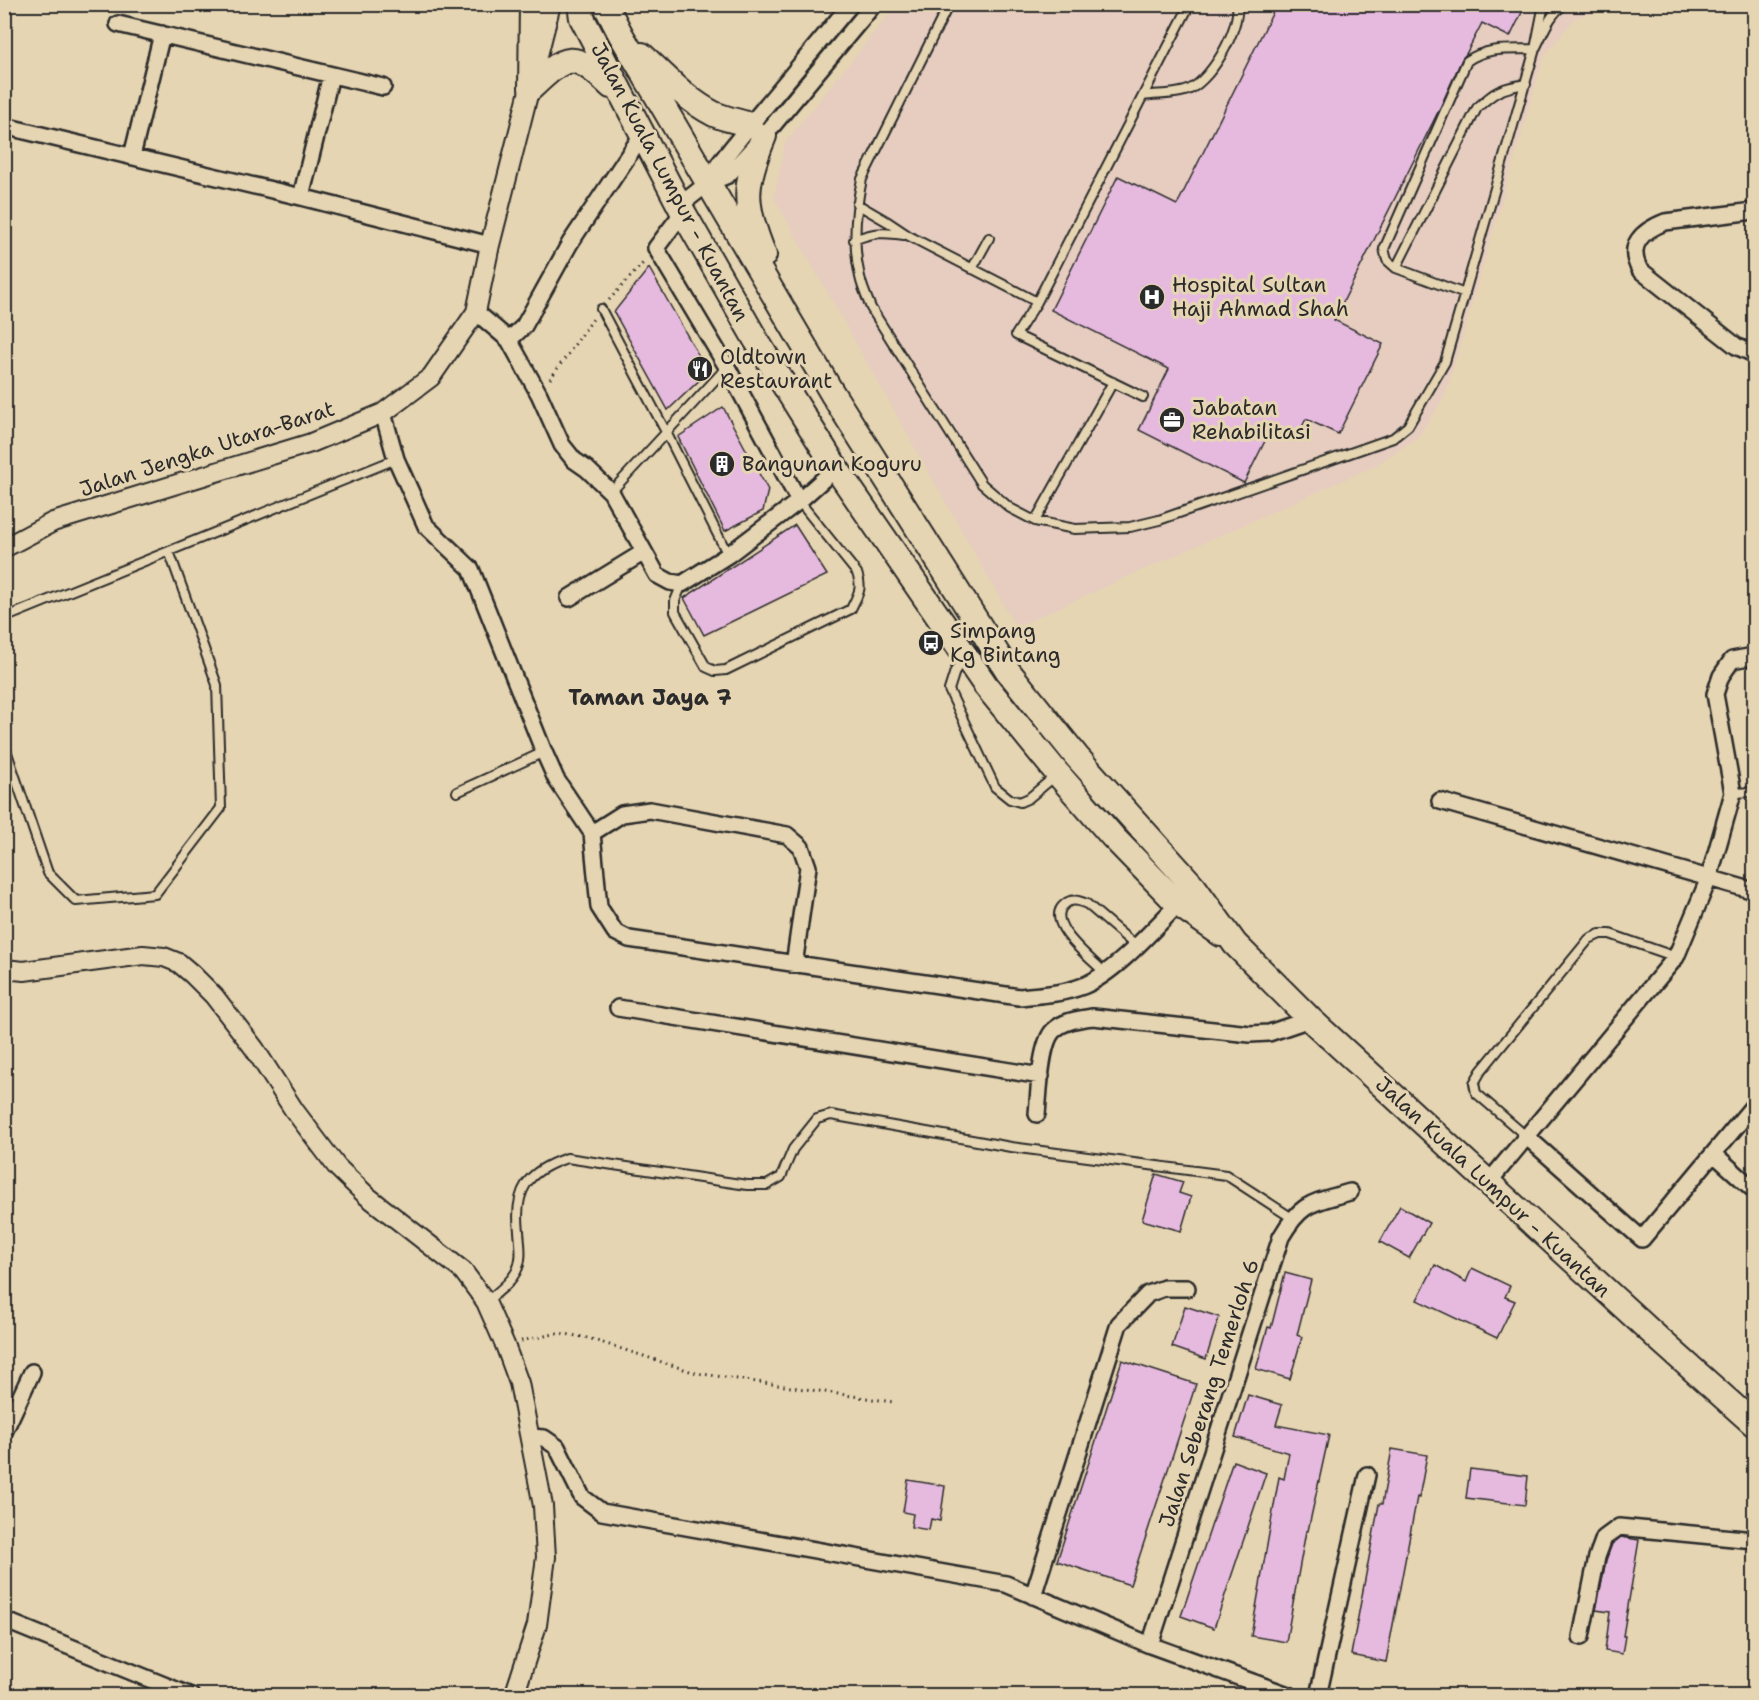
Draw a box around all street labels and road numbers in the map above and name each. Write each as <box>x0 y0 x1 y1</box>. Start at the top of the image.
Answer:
street label: Jalan Kuala Lumpur - Kuantan <box>584 38 756 327</box>
street label: Jalan Jengka Utara-Barat <box>76 395 338 503</box>
street label: Jalan Kuala Lumpur - Kuantan <box>1369 1070 1617 1304</box>
street label: Jalan Seberang Temerloh 6 <box>1152 1255 1266 1531</box>

